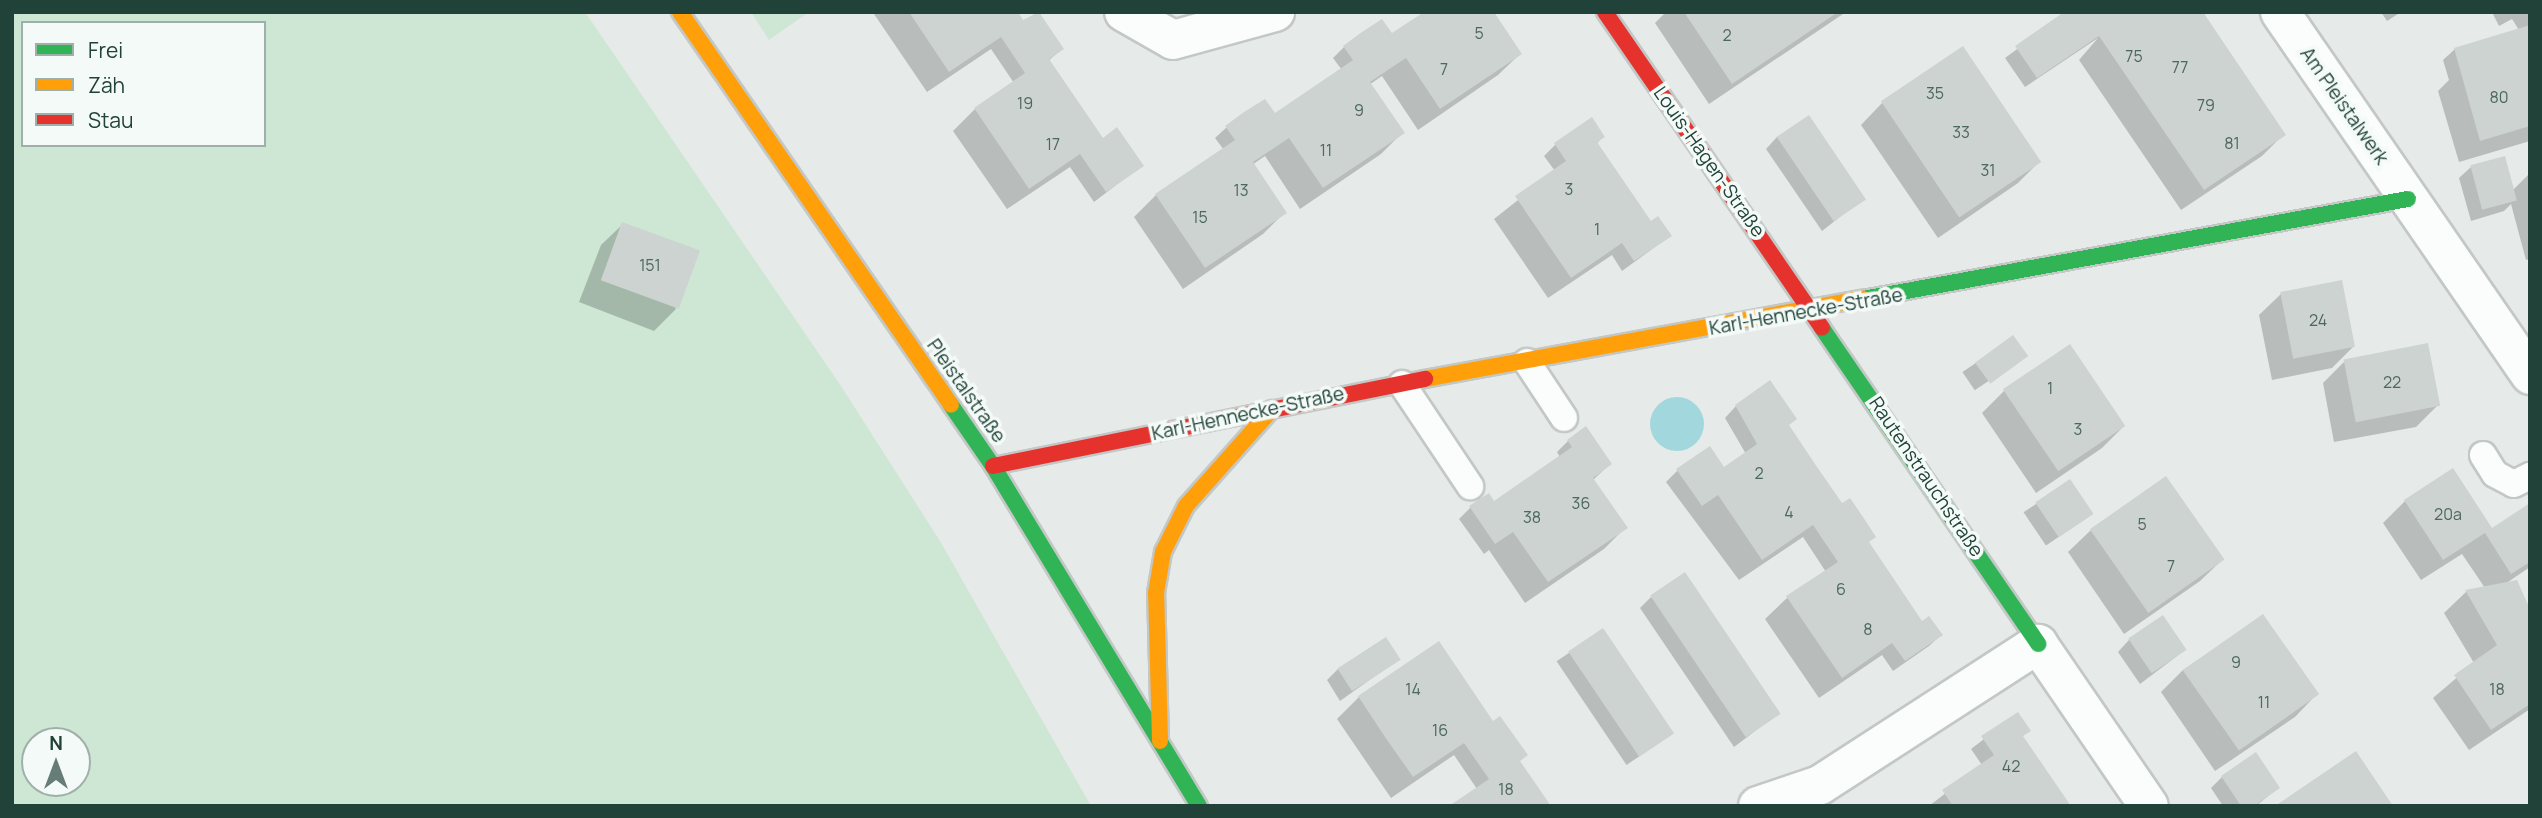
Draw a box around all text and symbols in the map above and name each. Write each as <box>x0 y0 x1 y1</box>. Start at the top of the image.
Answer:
legend <box>21 21 266 147</box>
house number: 5 <box>1474 23 1484 43</box>
house number: 2 <box>1722 25 1732 45</box>
text: Frei <box>88 36 123 64</box>
street label: Am Pleistalwerk <box>2295 43 2393 169</box>
house number: 75 <box>2125 46 2143 66</box>
house number: 77 <box>2172 57 2188 77</box>
house number: 7 <box>1440 59 1448 79</box>
text: Zäh <box>88 71 125 99</box>
street label: Louis-Hagen-Straße <box>1649 82 1769 242</box>
house number: 35 <box>1926 83 1944 103</box>
house number: 80 <box>2489 87 2509 107</box>
house number: 19 <box>1017 93 1033 113</box>
house number: 79 <box>2197 95 2215 115</box>
house number: 9 <box>1354 100 1364 120</box>
text: Stau <box>88 106 134 134</box>
house number: 33 <box>1952 122 1970 142</box>
house number: 81 <box>2224 133 2240 153</box>
house number: 17 <box>1046 134 1060 154</box>
house number: 11 <box>1320 140 1332 160</box>
house number: 31 <box>1980 160 1996 180</box>
house number: 3 <box>1565 179 1573 199</box>
house number: 13 <box>1233 180 1249 200</box>
house number: 15 <box>1192 207 1208 227</box>
house number: 1 <box>1594 219 1600 239</box>
house number: 151 <box>639 255 661 275</box>
street label: Karl-Hennecke-Straße <box>1707 284 1905 340</box>
house number: 24 <box>2309 310 2327 330</box>
street label: Pleistalstraße <box>922 335 1010 447</box>
house number: 22 <box>2383 372 2401 392</box>
house number: 1 <box>2047 378 2053 398</box>
street label: Karl-Hennecke-Straße <box>1150 382 1346 446</box>
street label: Rautenstrauchstraße <box>1864 393 1988 561</box>
house number: 3 <box>2074 419 2082 439</box>
house number: 2 <box>1754 463 1764 483</box>
house number: 36 <box>1572 493 1590 513</box>
house number: 4 <box>1784 502 1794 522</box>
house number: 20a <box>2434 504 2462 524</box>
house number: 38 <box>1523 507 1541 527</box>
house number: 5 <box>2137 514 2147 534</box>
house number: 7 <box>2167 556 2175 576</box>
house number: 6 <box>1836 579 1846 599</box>
house number: 8 <box>1863 619 1873 639</box>
house number: 9 <box>2231 652 2241 672</box>
house number: 14 <box>1405 679 1421 699</box>
house number: 18 <box>2489 679 2505 699</box>
house number: 11 <box>2258 692 2270 712</box>
house number: 16 <box>1432 720 1448 740</box>
north arrow <box>21 727 91 797</box>
text: N <box>49 730 63 756</box>
house number: 42 <box>2002 756 2020 776</box>
house number: 18 <box>1498 779 1514 799</box>

